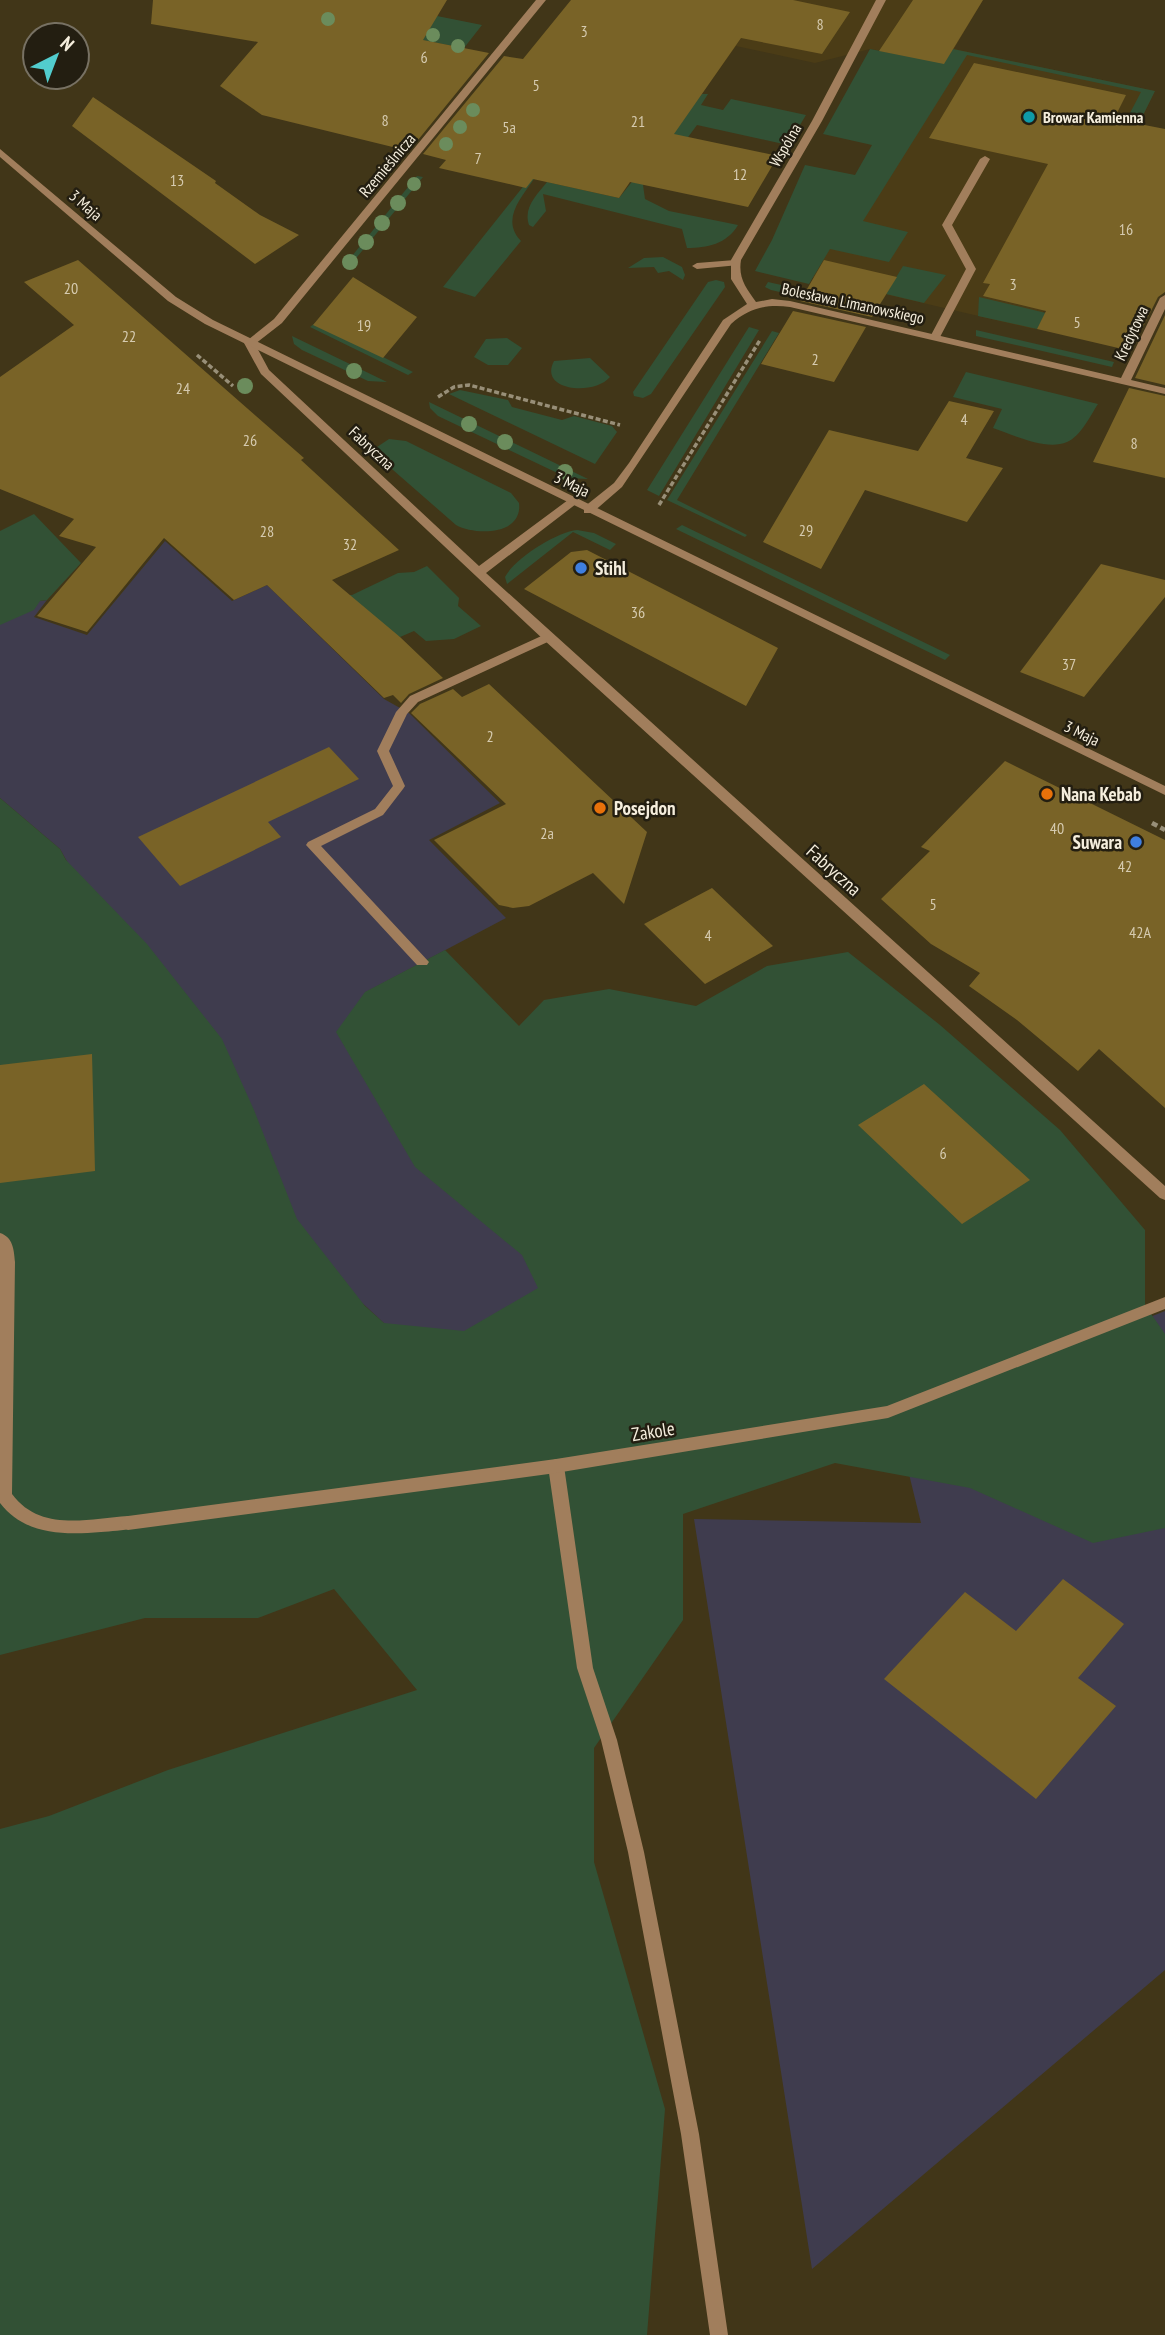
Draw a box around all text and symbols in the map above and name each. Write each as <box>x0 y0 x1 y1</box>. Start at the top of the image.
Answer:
house number: 8 <box>816 14 824 34</box>
north arrow <box>21 21 91 91</box>
house number: 3 <box>580 21 588 41</box>
text: N <box>56 31 79 56</box>
house number: 6 <box>420 47 428 67</box>
house number: 5 <box>532 75 540 95</box>
place label: Browar Kamienna <box>1043 107 1144 127</box>
marker: Browar Kamienna <box>1021 109 1037 125</box>
house number: 8 <box>381 110 389 130</box>
house number: 21 <box>631 111 645 131</box>
house number: 5a <box>502 117 516 137</box>
street label: Wspólna <box>765 120 805 170</box>
street label: Rzemieślnicza <box>354 129 420 201</box>
house number: 7 <box>474 148 482 168</box>
house number: 12 <box>733 164 747 184</box>
house number: 13 <box>170 170 184 190</box>
street label: 3 Maja <box>65 185 107 225</box>
house number: 16 <box>1119 219 1133 239</box>
house number: 3 <box>1009 274 1017 294</box>
house number: 20 <box>64 278 78 298</box>
street label: Bolesława Limanowskiego <box>780 278 926 328</box>
street label: Kredytowa <box>1110 302 1152 364</box>
house number: 5 <box>1073 312 1081 332</box>
house number: 19 <box>357 315 371 335</box>
house number: 22 <box>122 326 136 346</box>
house number: 2 <box>811 349 819 369</box>
house number: 24 <box>176 378 190 398</box>
house number: 4 <box>960 409 968 429</box>
street label: Fabryczna <box>345 422 399 474</box>
house number: 26 <box>243 430 257 450</box>
house number: 8 <box>1130 433 1138 453</box>
street label: 3 Maja <box>551 467 593 501</box>
house number: 29 <box>799 520 813 540</box>
house number: 28 <box>260 521 274 541</box>
house number: 32 <box>343 534 357 554</box>
place label: Stihl <box>595 556 627 580</box>
marker: Stihl <box>573 560 589 576</box>
house number: 36 <box>631 602 645 622</box>
house number: 37 <box>1062 654 1076 674</box>
street label: 3 Maja <box>1061 716 1103 750</box>
house number: 2 <box>486 726 494 746</box>
place label: Nana Kebab <box>1061 782 1141 806</box>
marker: Nana Kebab <box>1039 786 1055 802</box>
place label: Posejdon <box>614 796 675 820</box>
marker: Posejdon <box>592 800 608 816</box>
house number: 40 <box>1050 818 1064 838</box>
house number: 2a <box>540 823 554 843</box>
place label: Suwara <box>1073 830 1122 854</box>
marker: Suwara <box>1128 834 1144 850</box>
street label: Fabryczna <box>802 839 866 901</box>
house number: 42 <box>1118 856 1132 876</box>
house number: 5 <box>929 894 937 914</box>
house number: 42A <box>1129 922 1151 942</box>
house number: 4 <box>704 925 712 945</box>
house number: 6 <box>939 1143 947 1163</box>
street label: Zakole <box>630 1416 676 1446</box>

